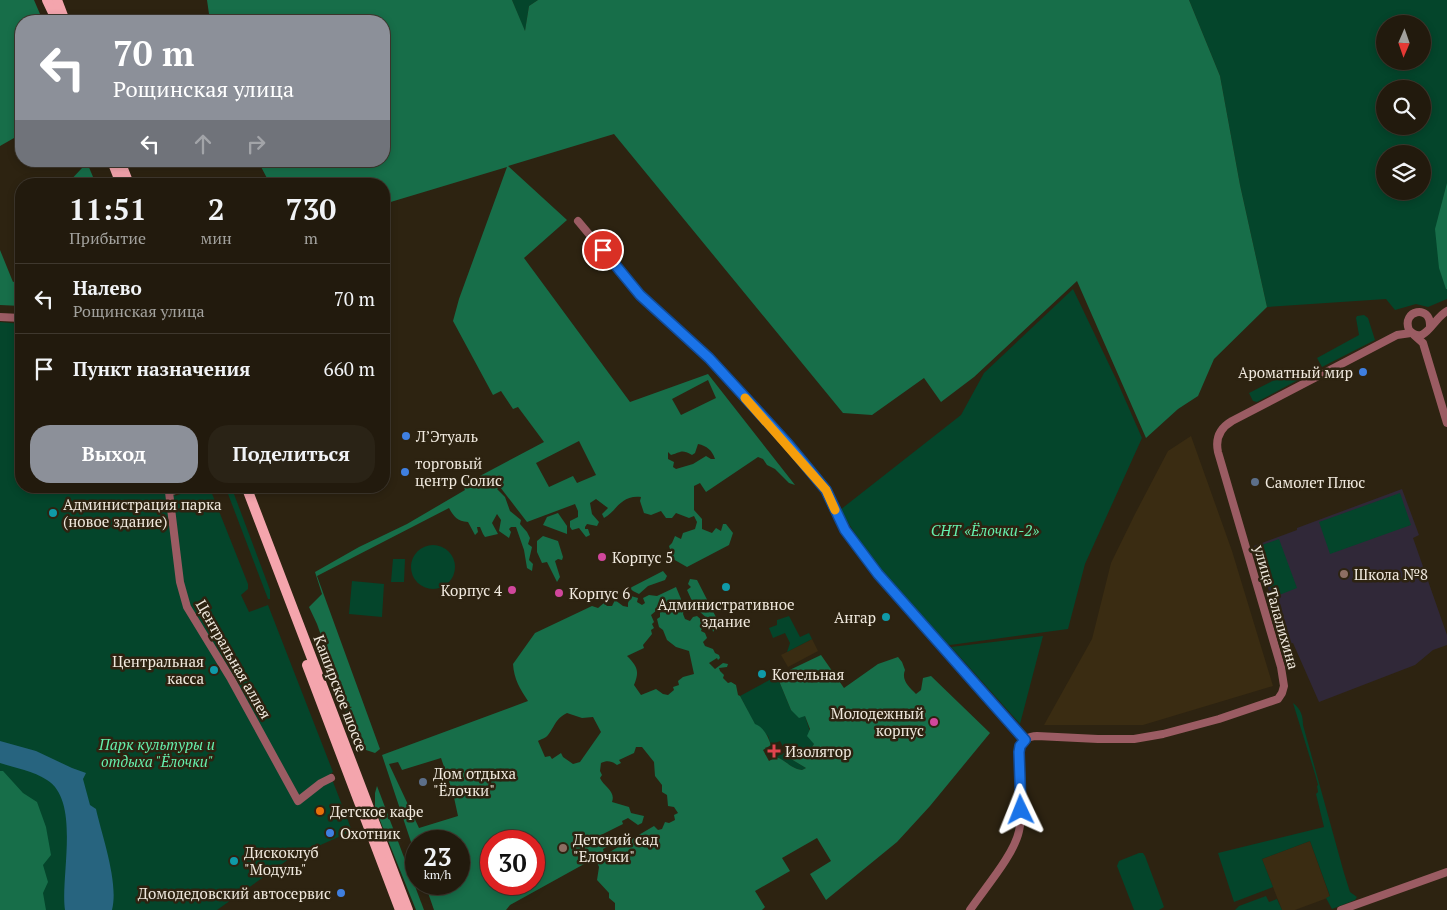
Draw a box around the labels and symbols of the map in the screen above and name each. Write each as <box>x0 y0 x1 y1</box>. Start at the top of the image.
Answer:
north arrow <box>1376 15 1431 70</box>
pin <box>582 229 624 271</box>
place label: Ароматный мир <box>1238 362 1353 382</box>
marker: Ароматный мир <box>1357 366 1369 378</box>
place label: Л’Этуаль <box>415 426 478 446</box>
marker: Л’Этуаль <box>400 430 412 442</box>
place label: торговый центр Солис <box>415 453 502 490</box>
marker: торговый центр Солис <box>399 466 411 478</box>
place label: Самолет Плюс <box>1265 472 1365 492</box>
marker: Самолет Плюс <box>1249 476 1261 488</box>
place label: Администрация парка (новое здание) <box>63 494 222 531</box>
marker: Администрация парка (новое здание) <box>47 507 59 519</box>
park label: СНТ «Ёлочки-2» <box>931 520 1039 540</box>
street label: улица Талалихина <box>1249 542 1304 672</box>
place label: Корпус 5 <box>612 547 673 567</box>
marker: Корпус 5 <box>596 551 608 563</box>
place label: Школа №8 <box>1354 564 1428 584</box>
marker: Школа №8 <box>1338 568 1350 580</box>
place label: Корпус 4 <box>441 580 502 600</box>
marker: Административное здание <box>720 581 732 593</box>
place label: Корпус 6 <box>569 583 630 603</box>
marker: Корпус 4 <box>506 584 518 596</box>
marker: Корпус 6 <box>553 587 565 599</box>
place label: Административное здание <box>657 594 795 631</box>
street label: Центральная аллея <box>192 596 276 722</box>
place label: Ангар <box>834 607 876 627</box>
marker: Ангар <box>880 611 892 623</box>
street label: Каширское шоссе <box>310 632 372 754</box>
place label: Центральная касса <box>112 651 204 688</box>
marker: Центральная касса <box>208 664 220 676</box>
place label: Котельная <box>772 664 844 684</box>
marker: Котельная <box>756 668 768 680</box>
place label: Молодежный корпус <box>831 703 924 740</box>
marker: Молодежный корпус <box>928 716 940 728</box>
park label: Парк культуры и отдыха "Ёлочки" <box>98 734 215 771</box>
place label: Изолятор <box>785 741 851 761</box>
marker: Изолятор <box>767 744 781 758</box>
place label: Дом отдыха "Ёлочки" <box>433 763 516 800</box>
marker: Дом отдыха "Ёлочки" <box>417 776 429 788</box>
position arrow <box>994 783 1046 835</box>
place label: Детское кафе <box>330 801 424 821</box>
marker: Детское кафе <box>314 805 326 817</box>
place label: Охотник <box>340 823 401 843</box>
marker: Охотник <box>324 827 336 839</box>
place label: Детский сад "Елочки" <box>573 829 659 866</box>
speed limit sign: 30 <box>480 830 545 895</box>
place label: Дискоклуб "Модуль" <box>244 842 319 879</box>
marker: Детский сад "Елочки" <box>557 842 569 854</box>
marker: Дискоклуб "Модуль" <box>228 855 240 867</box>
place label: Домодедовский автосервис <box>138 883 331 903</box>
marker: Домодедовский автосервис <box>335 887 347 899</box>

